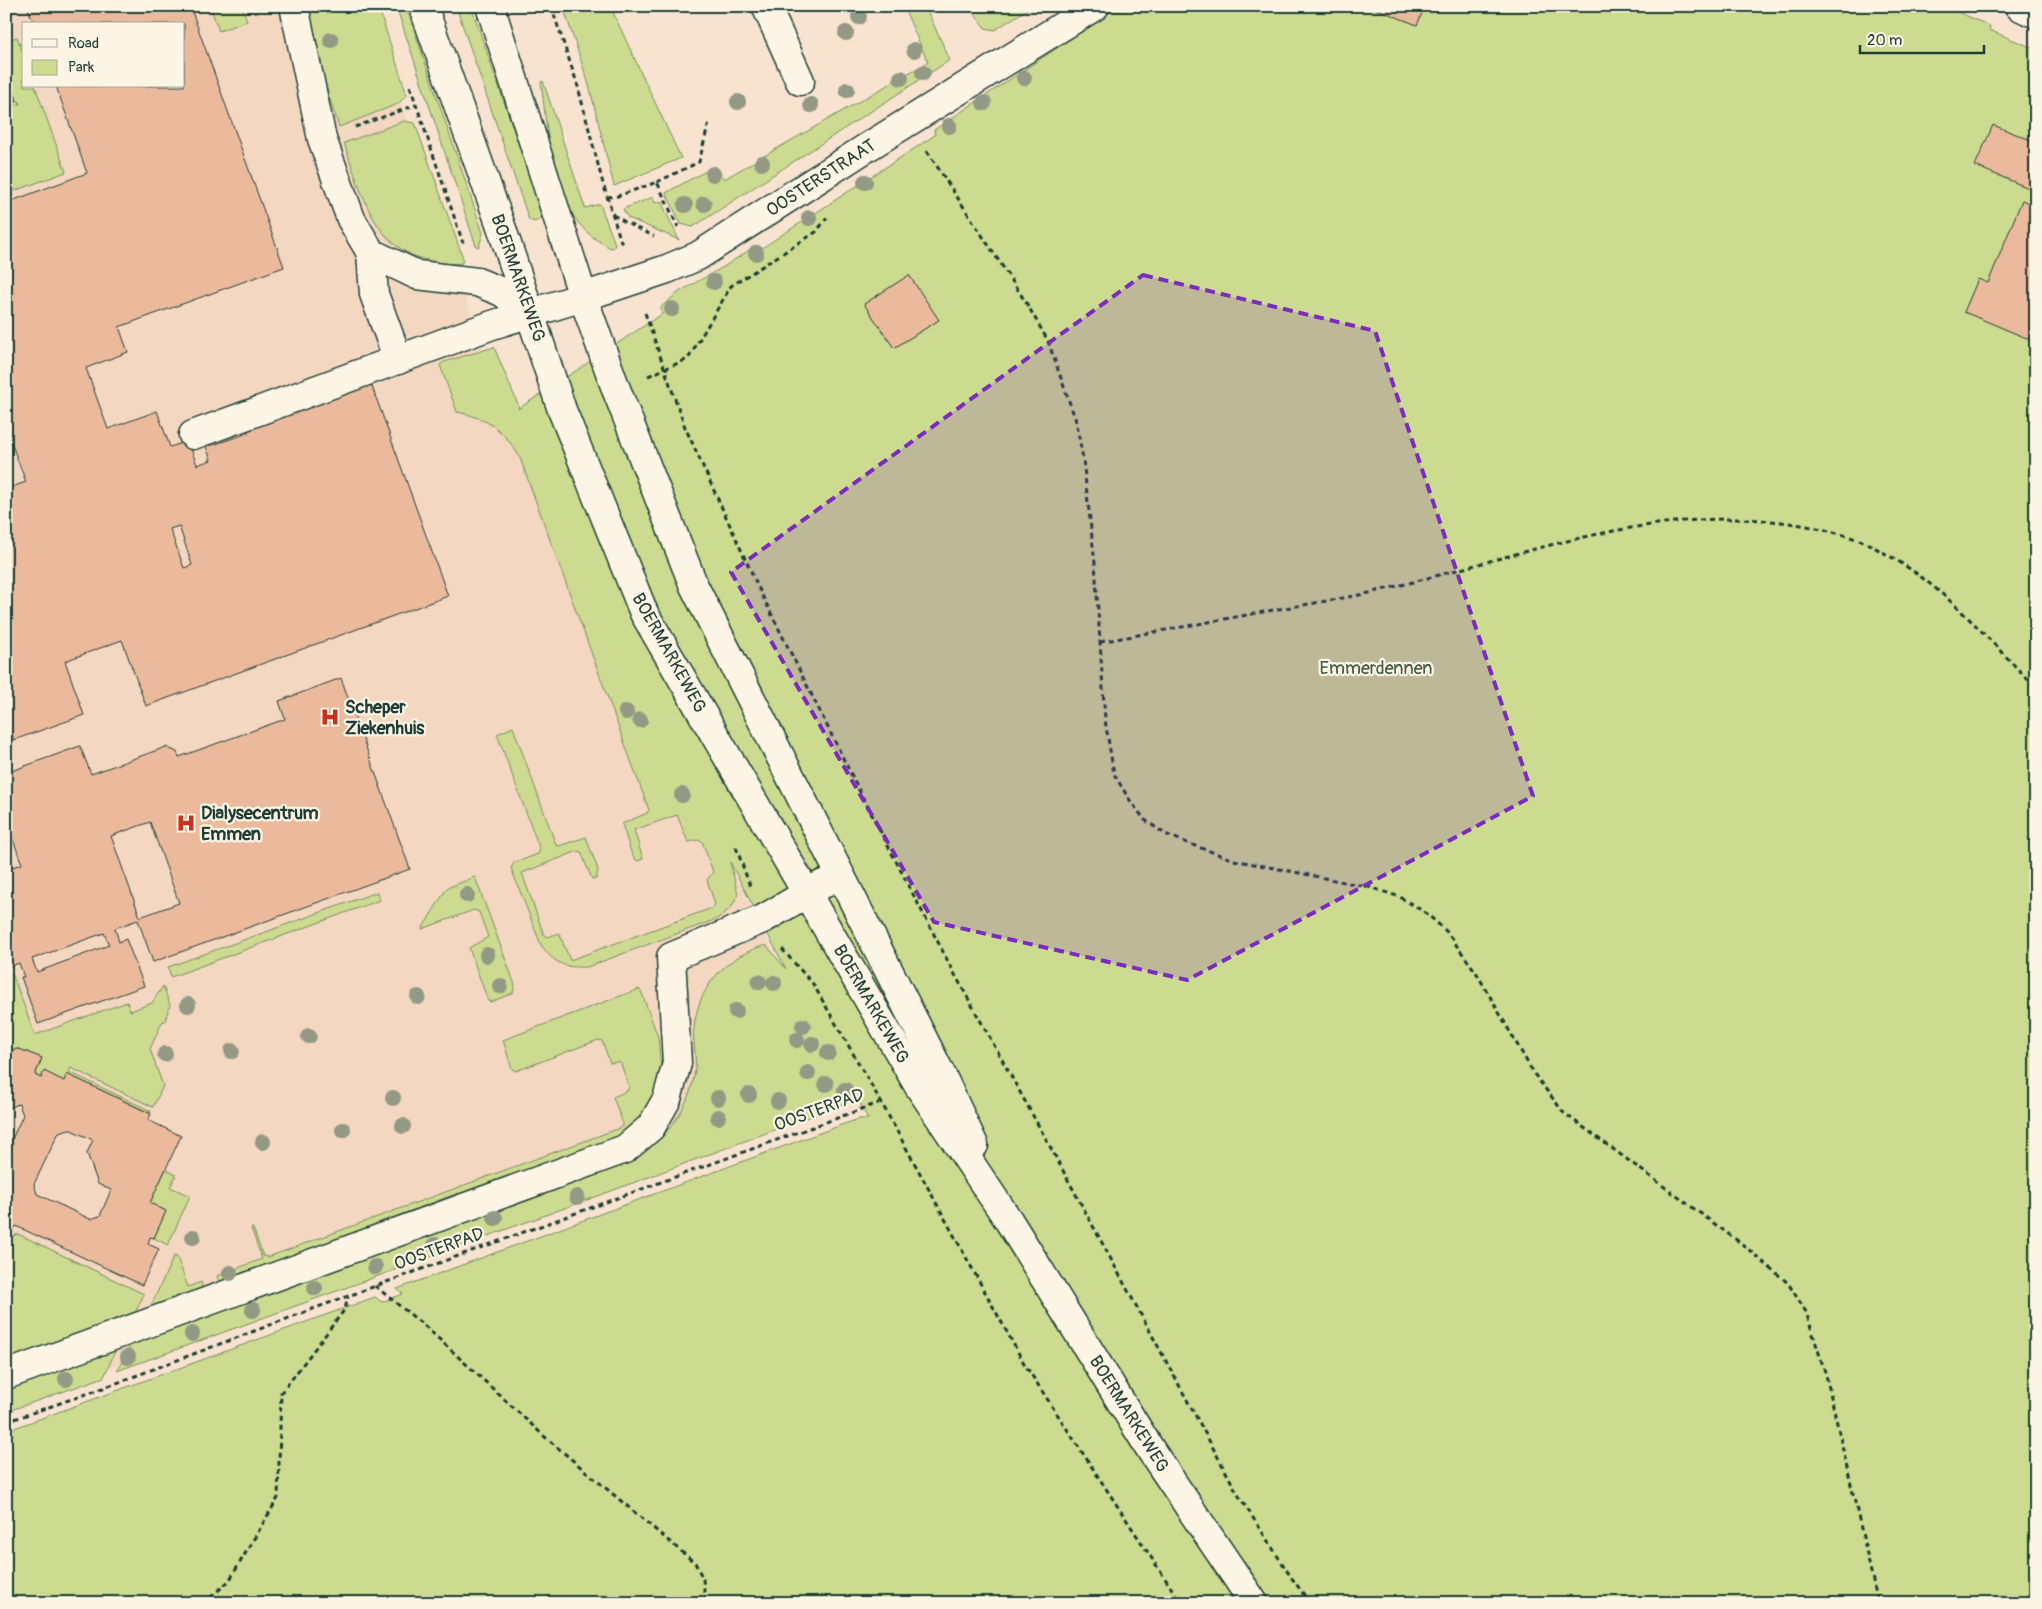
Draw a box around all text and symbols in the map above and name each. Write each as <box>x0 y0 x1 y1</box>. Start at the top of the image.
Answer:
legend <box>22 22 185 88</box>
scale bar <box>1860 22 1983 54</box>
text: 20 m <box>1867 31 1902 50</box>
text: Road <box>68 34 99 53</box>
text: Park <box>68 58 95 77</box>
street label: OOSTERSTRAAT <box>762 134 880 222</box>
street label: BOERMARKEWEG <box>485 211 551 345</box>
street label: BOERMARKEWEG <box>627 589 711 717</box>
park label: Emmerdennen <box>1320 657 1432 680</box>
place label: Scheper Ziekenhuis <box>345 696 425 740</box>
hospital icon: Scheper Ziekenhuis <box>319 706 341 728</box>
place label: Dialysecentrum Emmen <box>201 802 319 846</box>
hospital icon: Dialysecentrum Emmen <box>175 812 197 834</box>
street label: BOERMARKEWEG <box>828 941 914 1068</box>
street label: OOSTERPAD <box>771 1083 867 1137</box>
street label: OOSTERPAD <box>391 1222 487 1276</box>
street label: BOERMARKEWEG <box>1084 1351 1174 1477</box>

